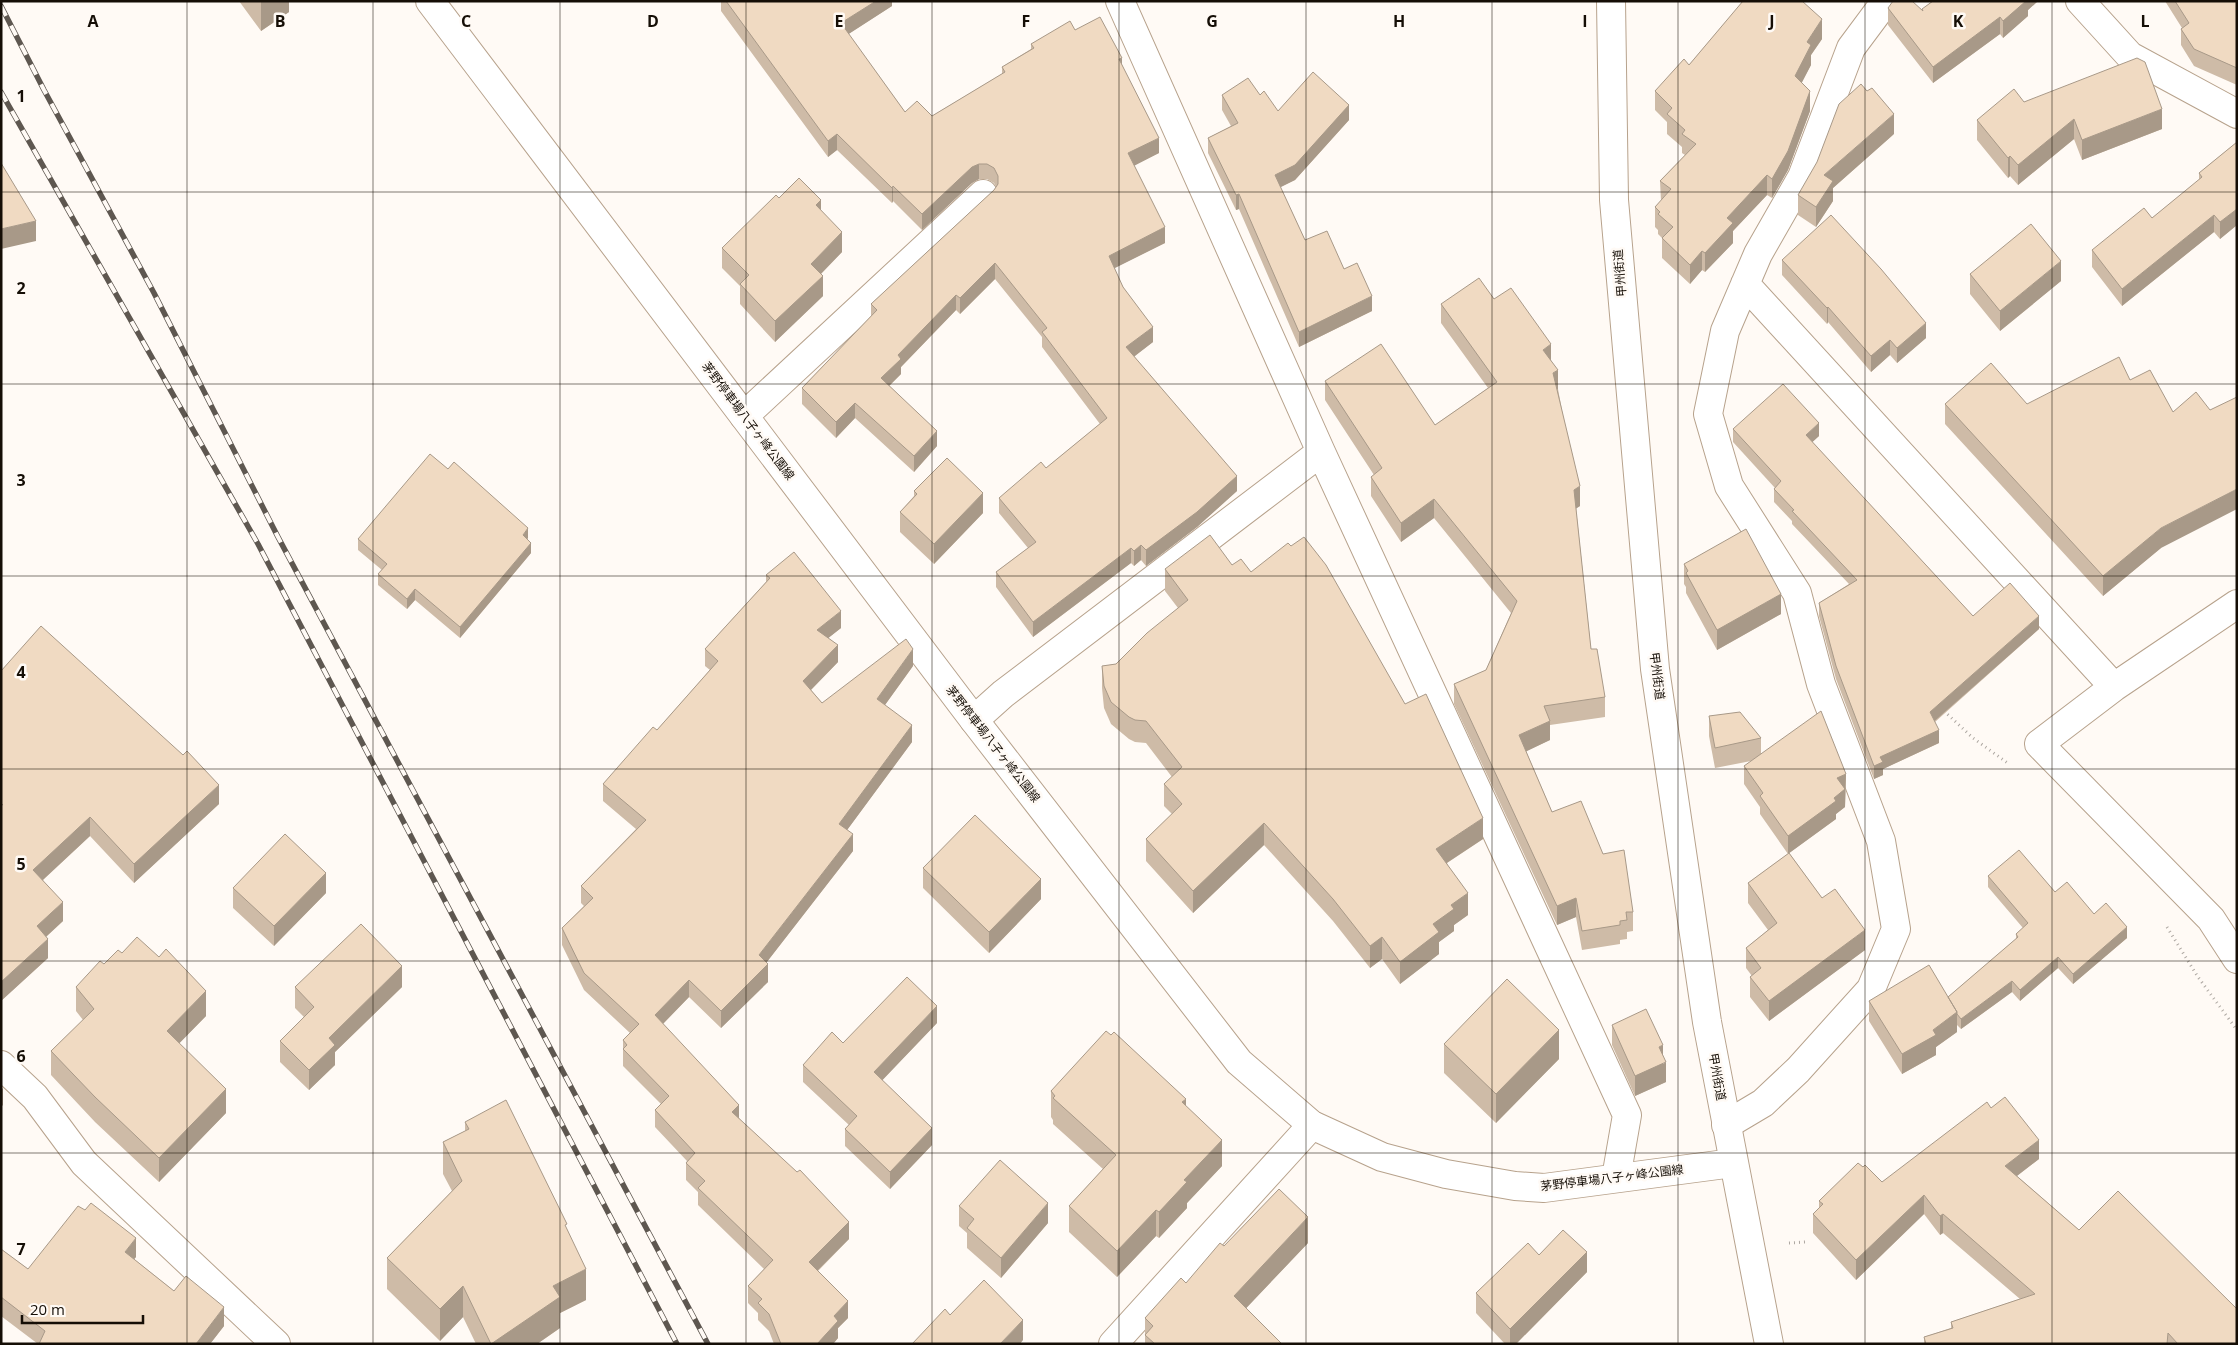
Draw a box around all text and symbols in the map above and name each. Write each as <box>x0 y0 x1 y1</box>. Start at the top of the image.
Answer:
text: A <box>87 10 99 32</box>
text: B <box>275 10 285 32</box>
text: C <box>461 10 471 32</box>
text: D <box>647 10 659 32</box>
text: E <box>835 10 844 32</box>
text: F <box>1022 10 1030 32</box>
text: G <box>1206 10 1218 32</box>
text: H <box>1393 10 1405 32</box>
text: I <box>1582 10 1588 32</box>
text: J <box>1767 10 1775 32</box>
text: K <box>1953 10 1964 32</box>
text: L <box>2140 10 2150 32</box>
text: 1 <box>16 85 26 107</box>
street label: 甲州街道 <box>1609 248 1630 298</box>
text: 2 <box>16 277 26 299</box>
street label: 茅野停車場八子ヶ峰公園線 <box>698 358 799 483</box>
text: 3 <box>16 469 26 491</box>
street label: 甲州街道 <box>1646 651 1669 701</box>
text: 4 <box>16 661 26 683</box>
street label: 茅野停車場八子ヶ峰公園線 <box>942 682 1044 806</box>
text: 5 <box>16 853 26 875</box>
text: 6 <box>16 1045 26 1067</box>
street label: 甲州街道 <box>1705 1052 1730 1102</box>
street label: 茅野停車場八子ヶ峰公園線 <box>1539 1160 1684 1195</box>
text: 7 <box>16 1238 26 1260</box>
scale bar <box>22 1292 144 1324</box>
text: 20 m <box>30 1299 65 1319</box>

